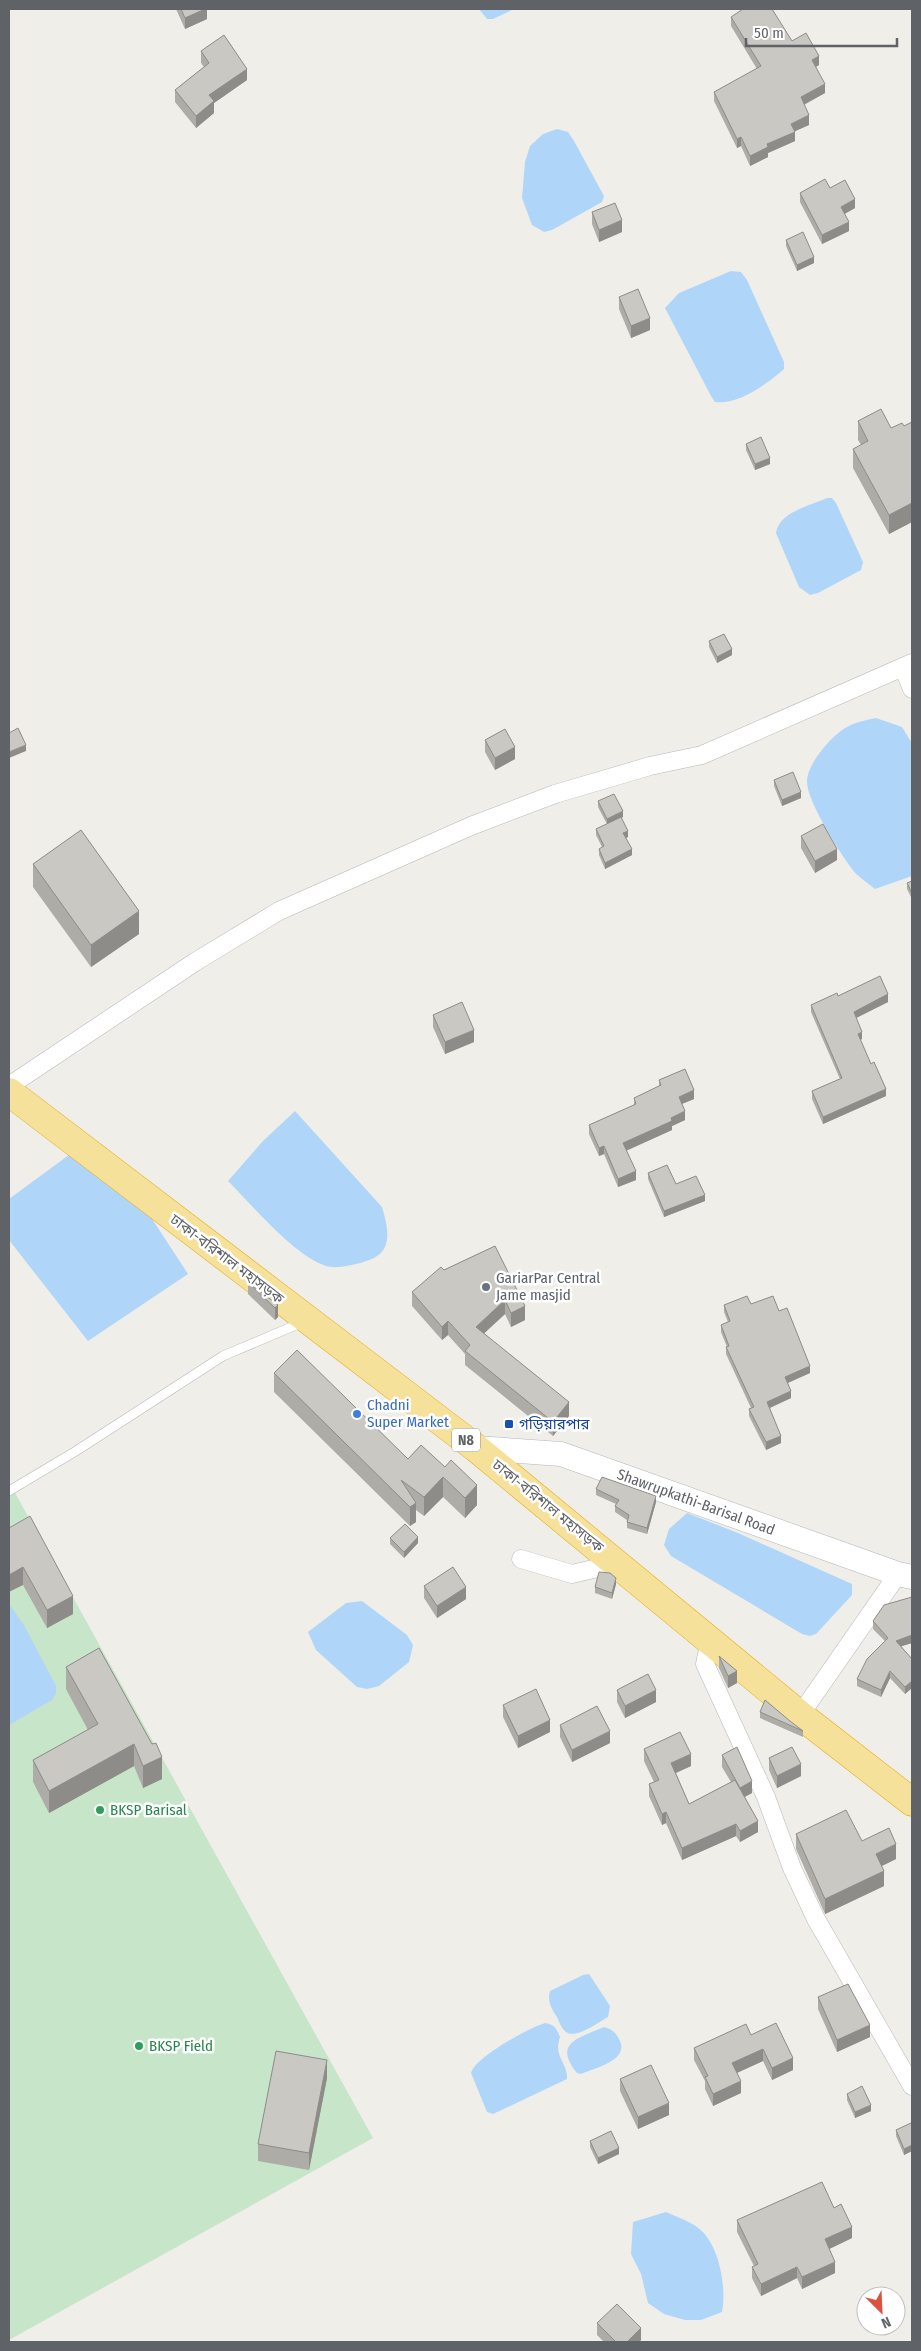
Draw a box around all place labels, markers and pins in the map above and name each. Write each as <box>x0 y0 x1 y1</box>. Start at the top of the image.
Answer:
place label: GariarPar Central Jame masjid <box>496 1269 600 1304</box>
marker: GariarPar Central Jame masjid <box>480 1281 492 1293</box>
place label: Chadni Super Market <box>367 1396 449 1431</box>
marker: Chadni Super Market <box>351 1408 363 1420</box>
place label: গড়িয়ারপার <box>519 1415 590 1433</box>
marker: গড়িয়ারপার <box>503 1418 515 1430</box>
place label: BKSP Barisal <box>110 1801 187 1819</box>
marker: BKSP Barisal <box>94 1804 106 1816</box>
place label: BKSP Field <box>149 2037 213 2055</box>
marker: BKSP Field <box>133 2040 145 2052</box>

